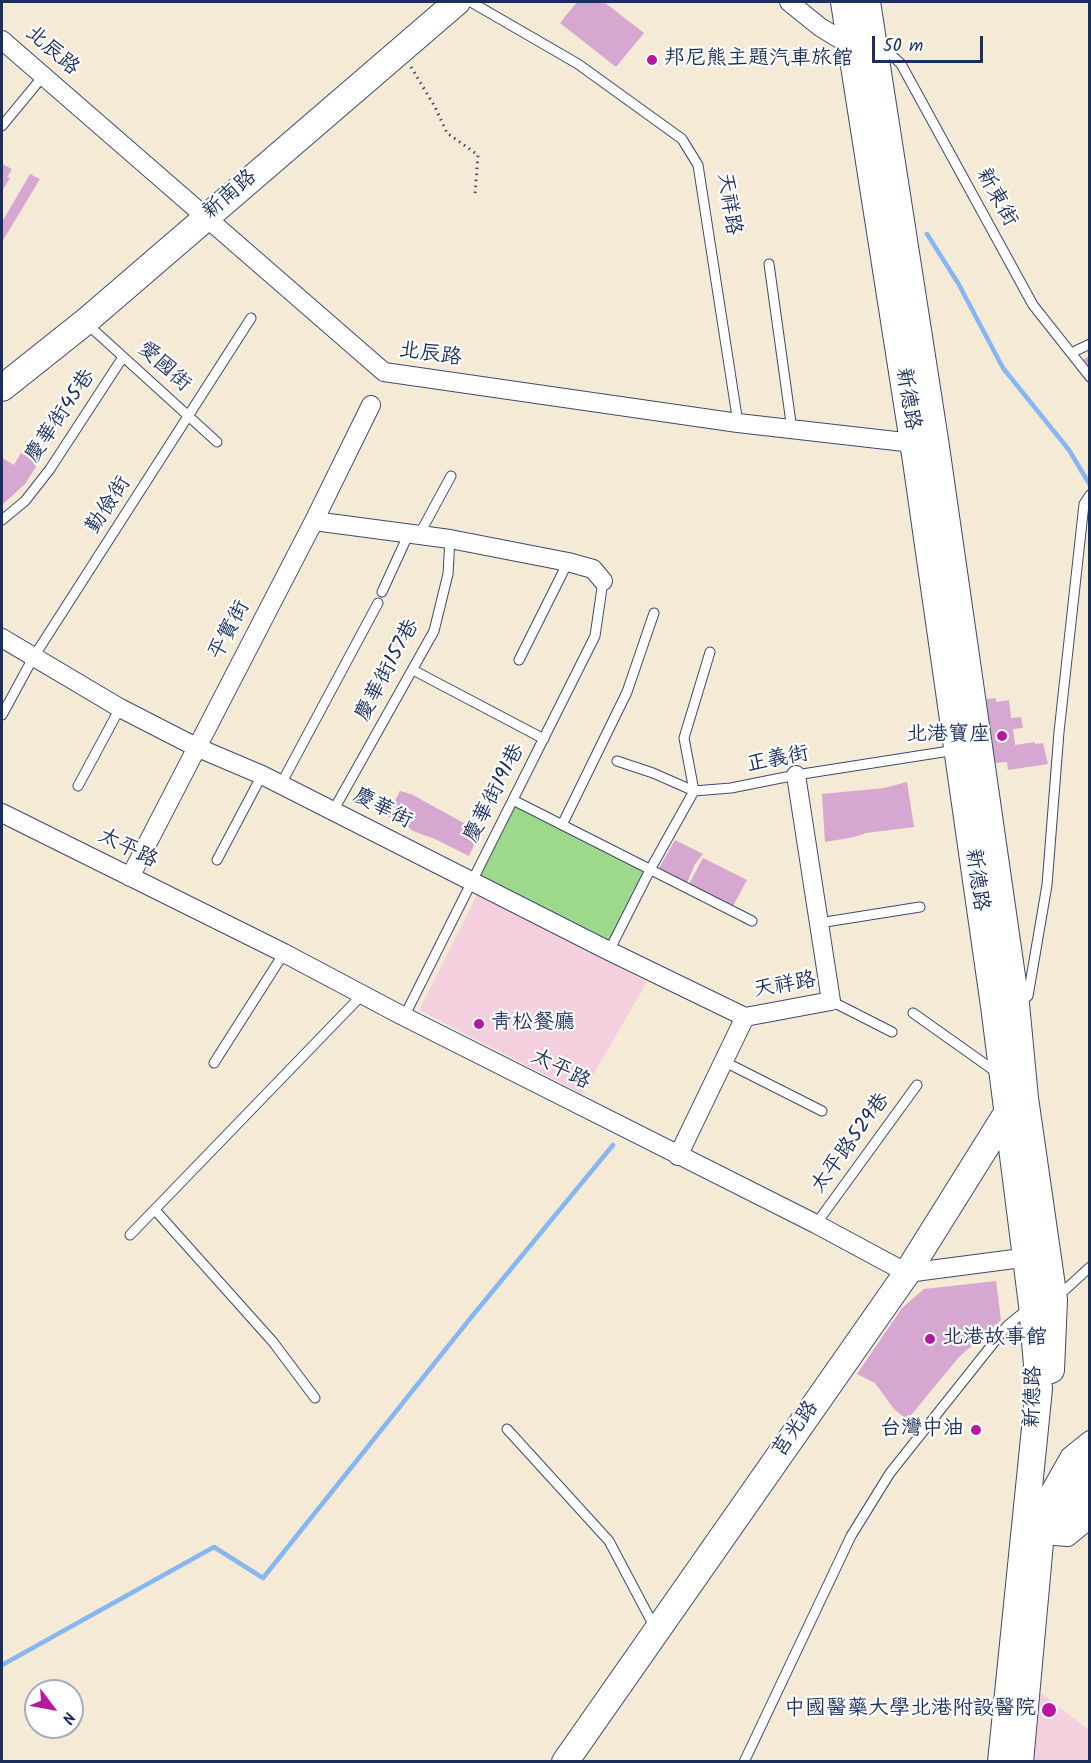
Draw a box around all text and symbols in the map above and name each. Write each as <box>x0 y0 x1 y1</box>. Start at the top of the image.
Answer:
street label: 北辰路 <box>19 22 83 82</box>
scale bar <box>875 24 986 62</box>
text: 50 m <box>883 32 923 61</box>
place label: 邦尼熊主題汽車旅館 <box>664 47 853 73</box>
marker: 邦尼熊主題汽車旅館 <box>645 53 659 67</box>
street label: 新東街 <box>969 164 1021 232</box>
street label: 新南路 <box>199 166 263 226</box>
street label: 天祥路 <box>710 171 744 237</box>
street label: 愛國街 <box>131 338 195 398</box>
street label: 北辰路 <box>397 339 463 373</box>
street label: 慶華街45巷 <box>22 366 102 468</box>
street label: 新德路 <box>889 366 923 432</box>
street label: 勤儉街 <box>82 473 138 539</box>
street label: 平實街 <box>205 597 257 665</box>
street label: 慶華街157巷 <box>352 616 426 726</box>
place label: 北港寶座 <box>906 723 990 749</box>
marker: 北港寶座 <box>995 729 1009 743</box>
street label: 慶華街191巷 <box>460 740 532 848</box>
street label: 正義街 <box>745 743 811 779</box>
street label: 慶華街 <box>348 784 416 836</box>
street label: 太平路 <box>93 825 161 875</box>
street label: 新德路 <box>958 847 992 913</box>
street label: 天祥路 <box>752 969 818 1005</box>
place label: 青松餐廳 <box>491 1011 575 1037</box>
marker: 青松餐廳 <box>472 1017 486 1031</box>
street label: 太平路 <box>526 1045 594 1097</box>
street label: 太平路529巷 <box>807 1089 897 1199</box>
place label: 北港故事館 <box>942 1326 1047 1352</box>
marker: 北港故事館 <box>923 1332 937 1346</box>
street label: 新德路 <box>1021 1365 1049 1429</box>
street label: 莒光路 <box>769 1397 825 1463</box>
place label: 台灣中油 <box>880 1417 964 1443</box>
marker: 台灣中油 <box>969 1423 983 1437</box>
north arrow <box>24 1679 84 1739</box>
place label: 中國醫藥大學北港附設醫院 <box>784 1697 1036 1723</box>
marker: 中國醫藥大學北港附設醫院 <box>1040 1701 1058 1719</box>
text: N <box>55 1707 81 1729</box>

